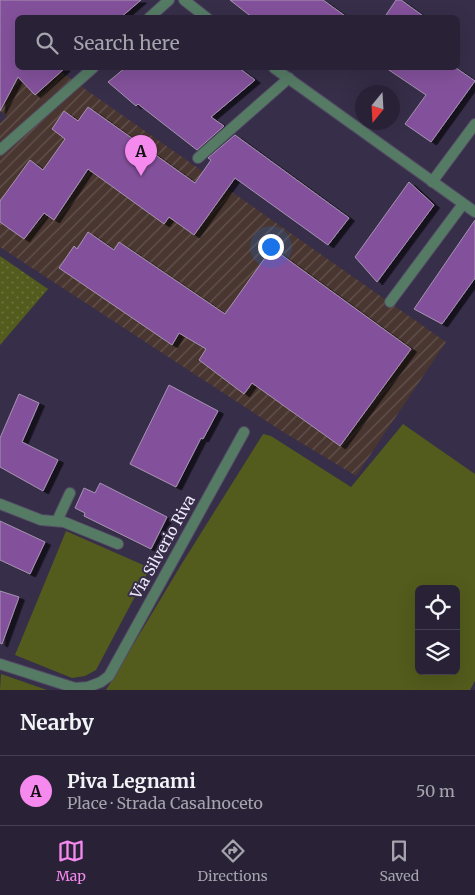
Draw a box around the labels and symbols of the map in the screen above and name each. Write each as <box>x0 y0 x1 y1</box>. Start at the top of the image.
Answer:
north arrow <box>355 85 400 130</box>
pin: A <box>125 135 157 176</box>
your location <box>258 234 284 260</box>
street label: Via Silverio Riva <box>126 491 199 603</box>

